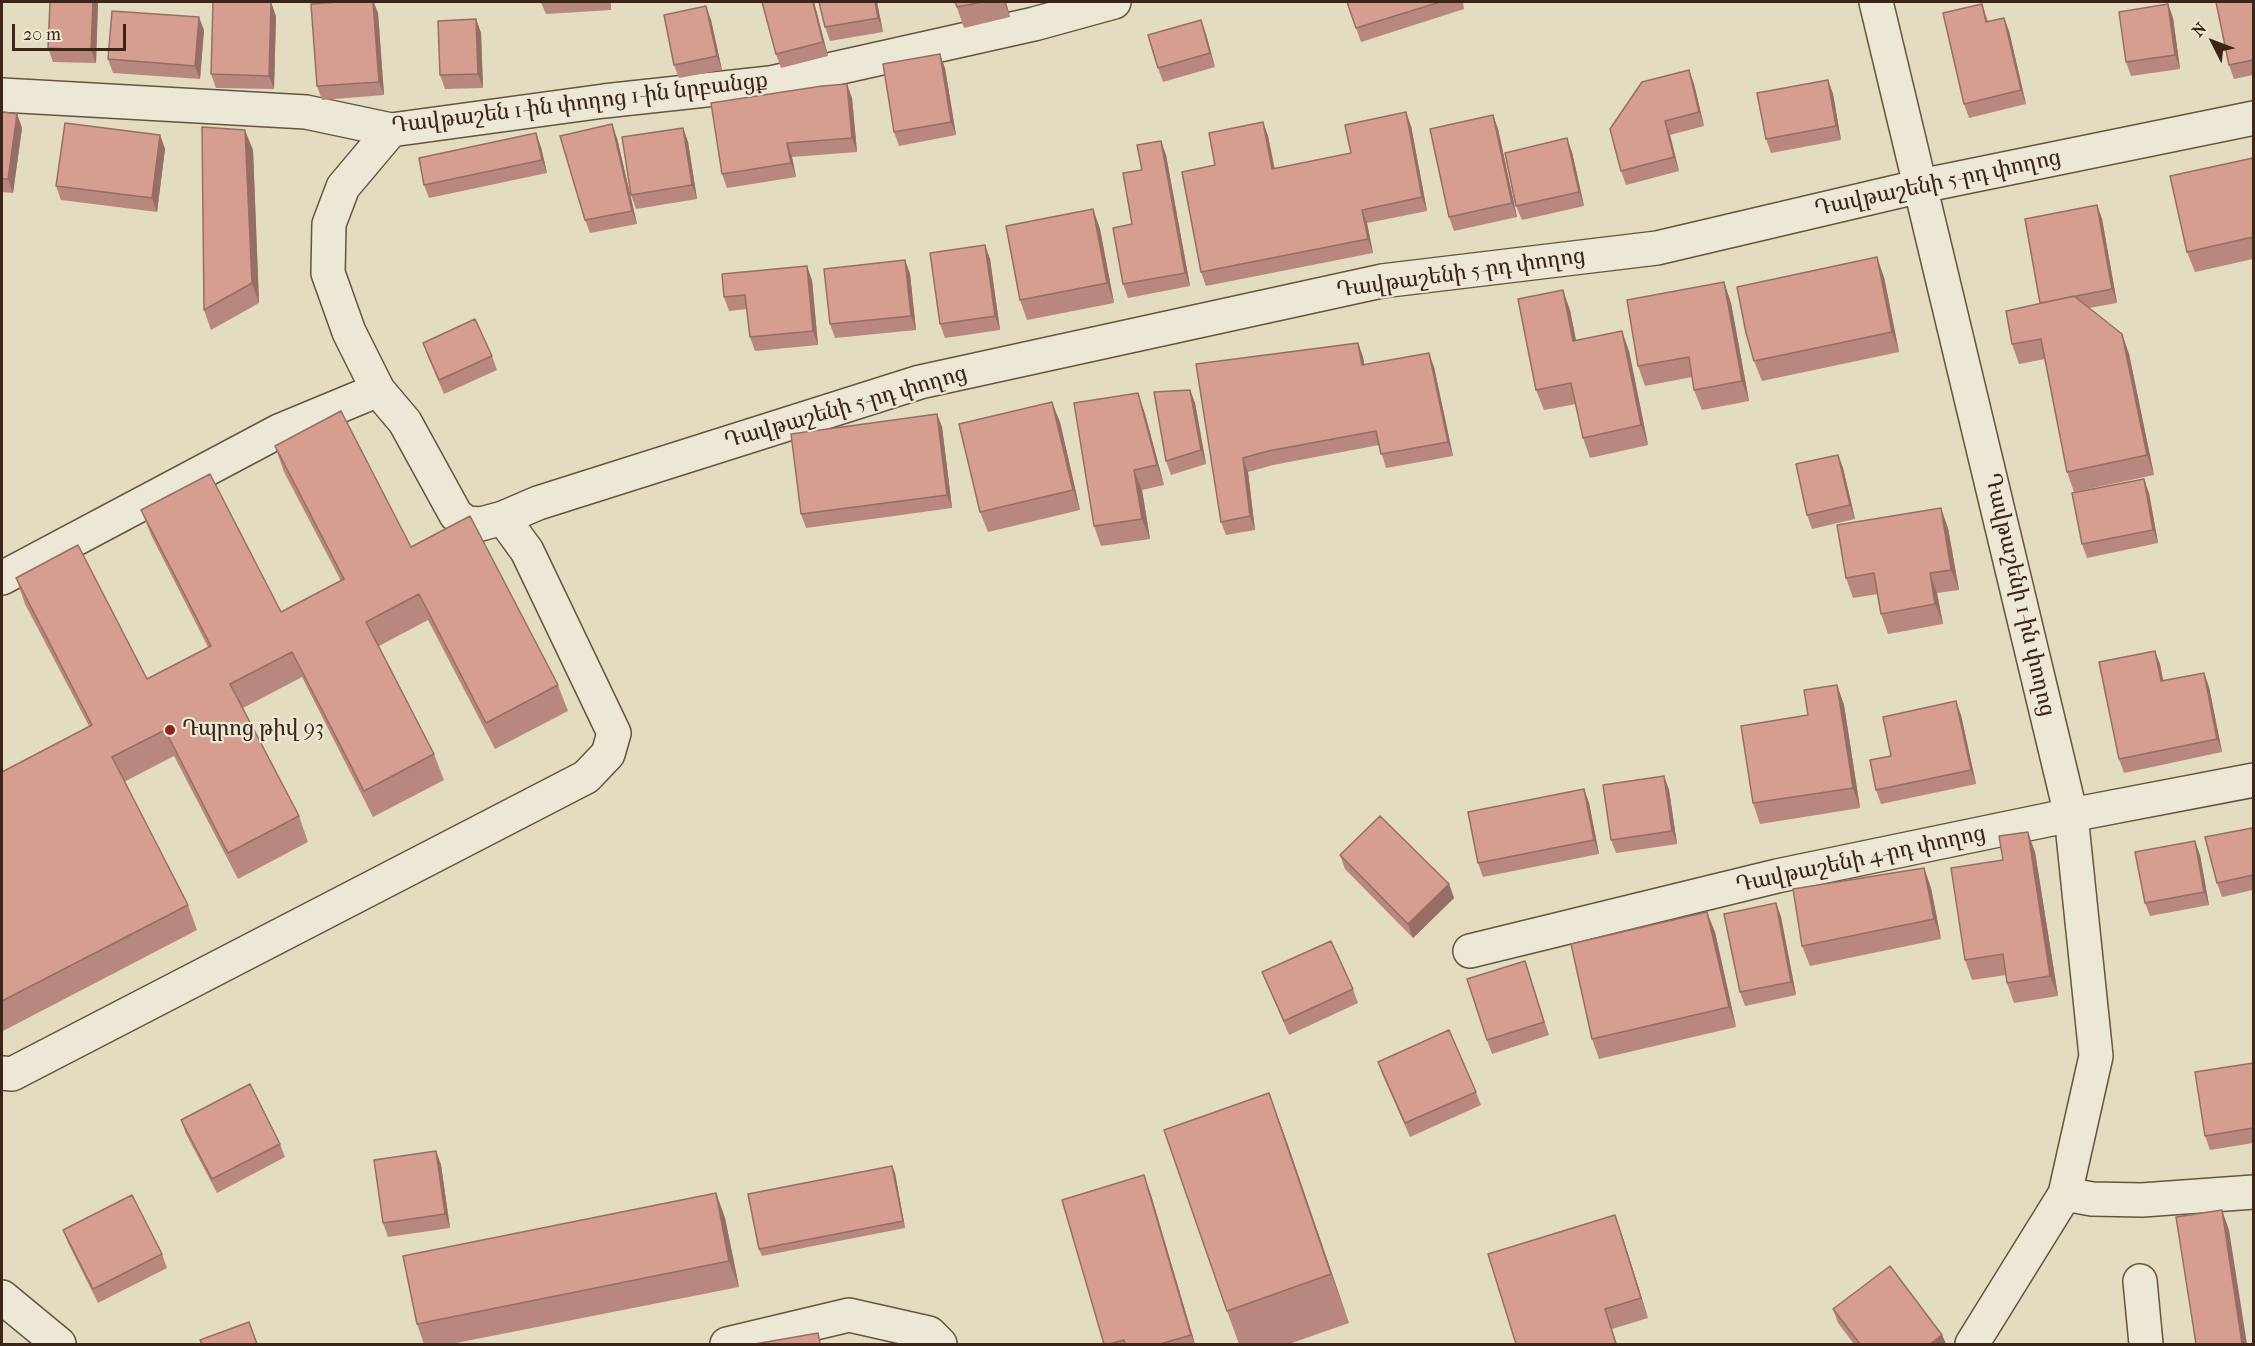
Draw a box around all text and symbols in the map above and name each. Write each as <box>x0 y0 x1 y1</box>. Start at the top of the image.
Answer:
scale bar <box>15 12 129 50</box>
north arrow <box>2183 12 2243 72</box>
text: N <box>2188 19 2210 40</box>
text: 20 m <box>23 24 61 45</box>
street label: Դավթաշեն 1-ին փողոց 1-ին նրբանցք <box>390 68 770 140</box>
street label: Դավթաշենի 5-րդ փողոց <box>1812 145 2064 223</box>
street label: Դավթաշենի 5-րդ փողոց <box>1335 243 1587 305</box>
street label: Դավթաշենի 5-րդ փողոց <box>722 361 970 455</box>
street label: Դավթաշենի 1-ին փողոց <box>1978 471 2060 719</box>
place label: Դպրոց թիվ 93 <box>182 717 324 743</box>
marker: Դպրոց թիվ 93 <box>163 723 177 737</box>
street label: Դավթաշենի 4-րդ փողոց <box>1734 821 1988 899</box>

